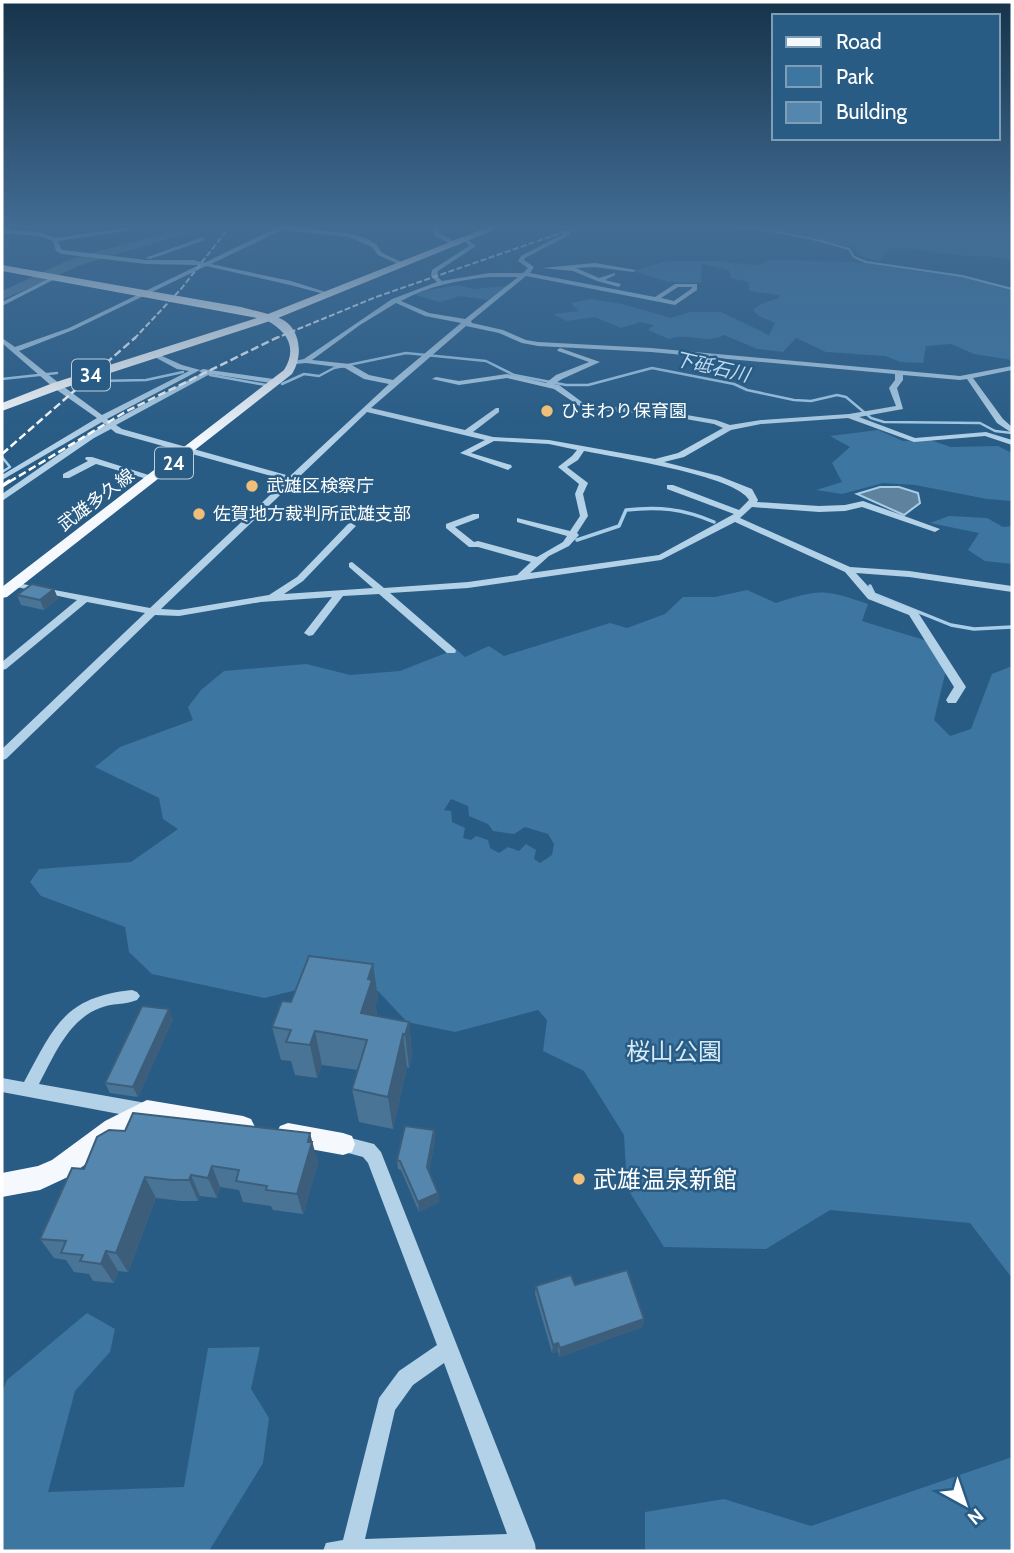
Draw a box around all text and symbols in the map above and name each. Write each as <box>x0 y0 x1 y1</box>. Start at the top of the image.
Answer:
legend <box>772 14 1000 140</box>
text: Road <box>836 29 882 54</box>
text: Park <box>836 64 874 89</box>
text: Building <box>836 99 908 124</box>
water label: 下砥石川 <box>672 347 754 387</box>
road number: 34 <box>72 360 110 390</box>
place label: ひまわり保育園 <box>561 400 687 422</box>
marker: ひまわり保育園 <box>539 403 555 419</box>
road number: 24 <box>155 447 193 478</box>
street label: 武雄多久線 <box>53 464 139 536</box>
place label: 武雄区検察庁 <box>266 475 374 497</box>
marker: 武雄区検察庁 <box>244 478 260 494</box>
place label: 佐賀地方裁判所武雄支部 <box>213 503 411 525</box>
marker: 佐賀地方裁判所武雄支部 <box>191 506 207 522</box>
park label: 桜山公園 <box>626 1037 722 1066</box>
place label: 武雄温泉新館 <box>593 1165 737 1194</box>
marker: 武雄温泉新館 <box>571 1171 587 1187</box>
north arrow <box>930 1469 1000 1539</box>
text: N <box>963 1504 988 1530</box>

